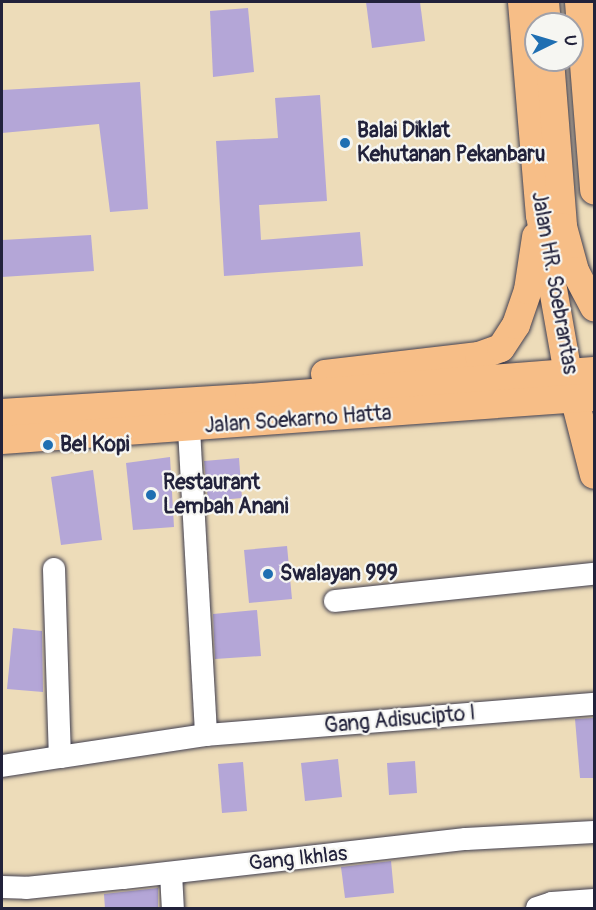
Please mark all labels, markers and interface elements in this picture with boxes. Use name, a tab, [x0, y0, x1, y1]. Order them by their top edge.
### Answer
north arrow	[524, 12, 584, 72]
text: U	[560, 34, 580, 47]
place label: Balai Diklat Kehutanan Pekanbaru	[357, 118, 545, 168]
marker: Balai Diklat Kehutanan Pekanbaru	[338, 136, 352, 150]
street label: Jalan HR. Soebrantas	[526, 190, 582, 376]
street label: Jalan Soekarno Hatta	[204, 401, 392, 439]
place label: Bel Kopi	[60, 432, 130, 458]
marker: Bel Kopi	[41, 438, 55, 452]
place label: Restaurant Lembah Anani	[163, 470, 288, 520]
marker: Restaurant Lembah Anani	[144, 488, 158, 502]
place label: Swalayan 999	[280, 561, 398, 587]
marker: Swalayan 999	[261, 567, 275, 581]
street label: Gang Adisucipto I	[323, 701, 477, 739]
street label: Gang Ikhlas	[248, 841, 348, 877]

